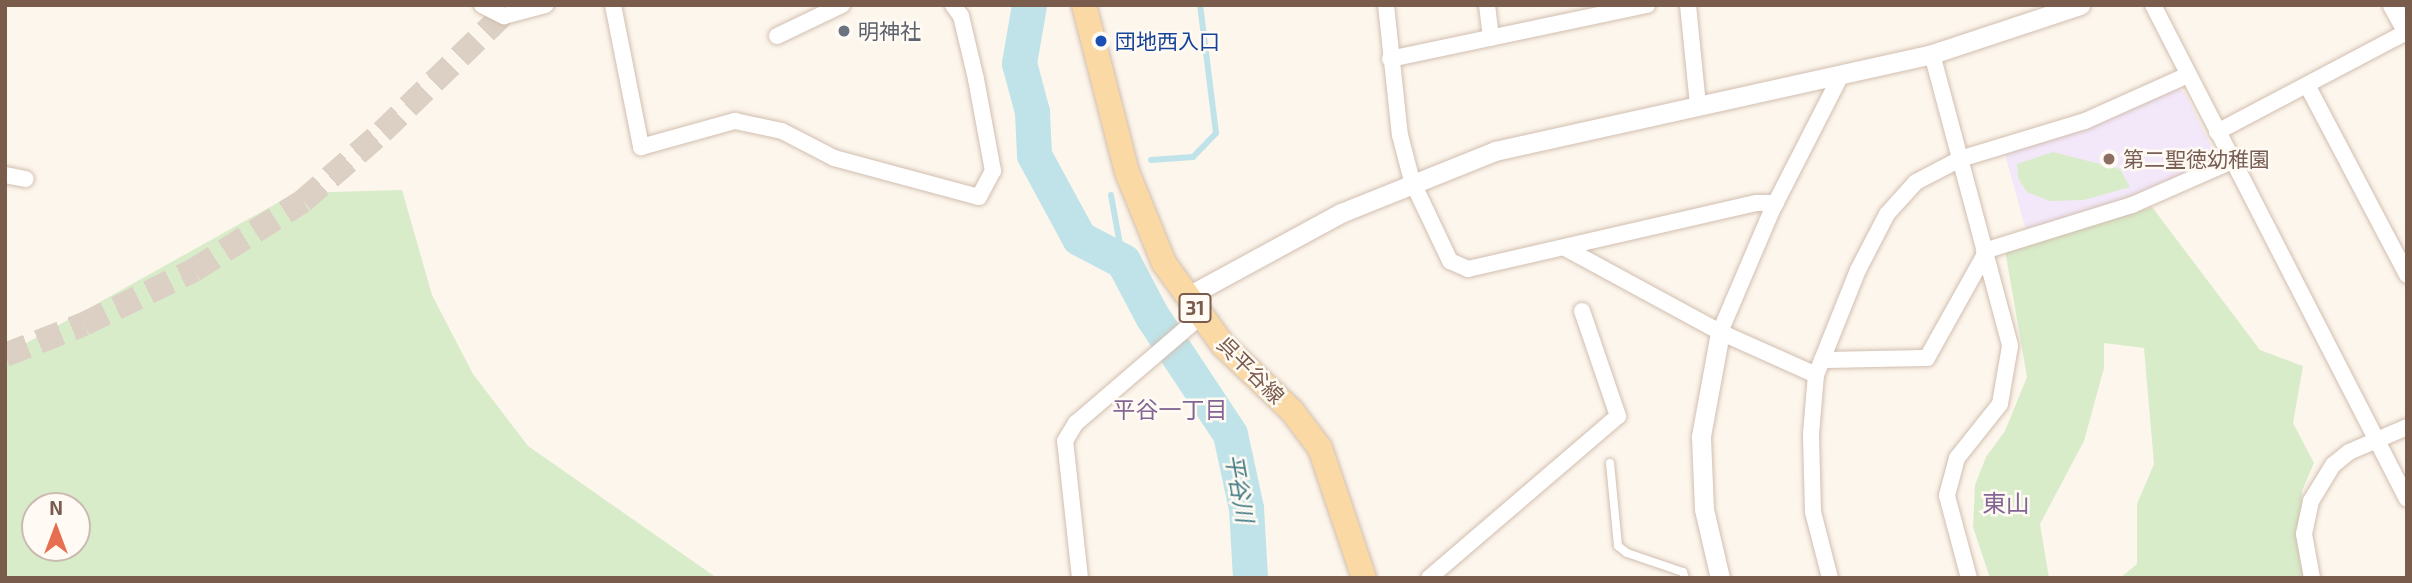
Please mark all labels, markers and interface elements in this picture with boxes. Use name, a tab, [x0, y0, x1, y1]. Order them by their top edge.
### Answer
place label: 明神社	[858, 18, 921, 44]
marker: 明神社	[836, 23, 852, 39]
place label: 団地西入口	[1115, 28, 1220, 54]
marker: 団地西入口	[1093, 33, 1109, 49]
place label: 第二聖徳幼稚園	[2123, 146, 2270, 172]
marker: 第二聖徳幼稚園	[2101, 151, 2117, 167]
road number: 31	[1178, 292, 1212, 324]
street label: 呉平谷線	[1212, 331, 1290, 409]
district label: 平谷一丁目	[1113, 395, 1227, 423]
water label: 平谷川	[1220, 452, 1260, 524]
district label: 東山	[1982, 489, 2030, 517]
north arrow	[21, 492, 91, 562]
text: N	[49, 496, 63, 519]

